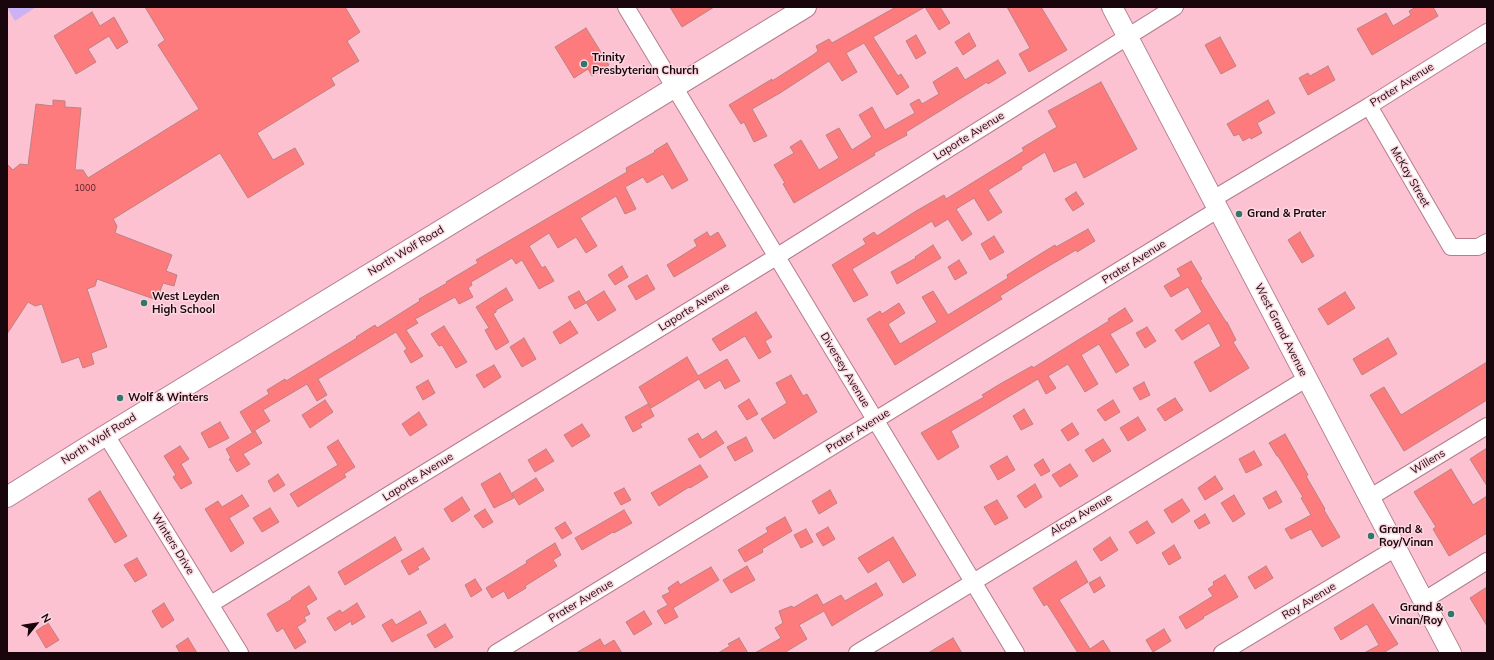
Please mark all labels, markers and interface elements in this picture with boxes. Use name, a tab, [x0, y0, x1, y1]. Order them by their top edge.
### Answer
place label: Trinity Presbyterian Church	[592, 51, 699, 77]
marker: Trinity Presbyterian Church	[579, 59, 589, 69]
street label: Prater Avenue	[1368, 60, 1436, 110]
street label: Laporte Avenue	[931, 109, 1007, 163]
street label: McKay Street	[1387, 144, 1433, 210]
house number: 1000	[74, 183, 96, 193]
place label: Grand & Prater	[1247, 207, 1326, 221]
marker: Grand & Prater	[1234, 209, 1244, 219]
street label: North Wolf Road	[366, 223, 446, 279]
street label: Prater Avenue	[1100, 237, 1168, 287]
street label: Laporte Avenue	[656, 280, 732, 334]
street label: West Grand Avenue	[1252, 281, 1310, 379]
place label: West Leyden High School	[152, 290, 220, 316]
marker: West Leyden High School	[139, 298, 149, 308]
street label: Diversey Avenue	[817, 330, 873, 410]
place label: Wolf & Winters	[128, 391, 208, 405]
marker: Wolf & Winters	[115, 393, 125, 403]
street label: Prater Avenue	[824, 406, 892, 456]
street label: North Wolf Road	[59, 411, 139, 467]
street label: Willens	[1408, 447, 1448, 477]
street label: Laporte Avenue	[380, 450, 456, 504]
street label: Alcoa Avenue	[1048, 491, 1114, 539]
street label: Winters Drive	[149, 511, 197, 577]
place label: Grand & Roy/Vinan	[1379, 523, 1433, 549]
marker: Grand & Roy/Vinan	[1366, 531, 1376, 541]
street label: Prater Avenue	[547, 577, 615, 625]
street label: Roy Avenue	[1280, 580, 1338, 622]
place label: Grand & Vinan/Roy	[1389, 601, 1443, 627]
north arrow	[16, 604, 56, 644]
marker: Grand & Vinan/Roy	[1446, 609, 1456, 619]
text: N	[38, 611, 55, 625]

